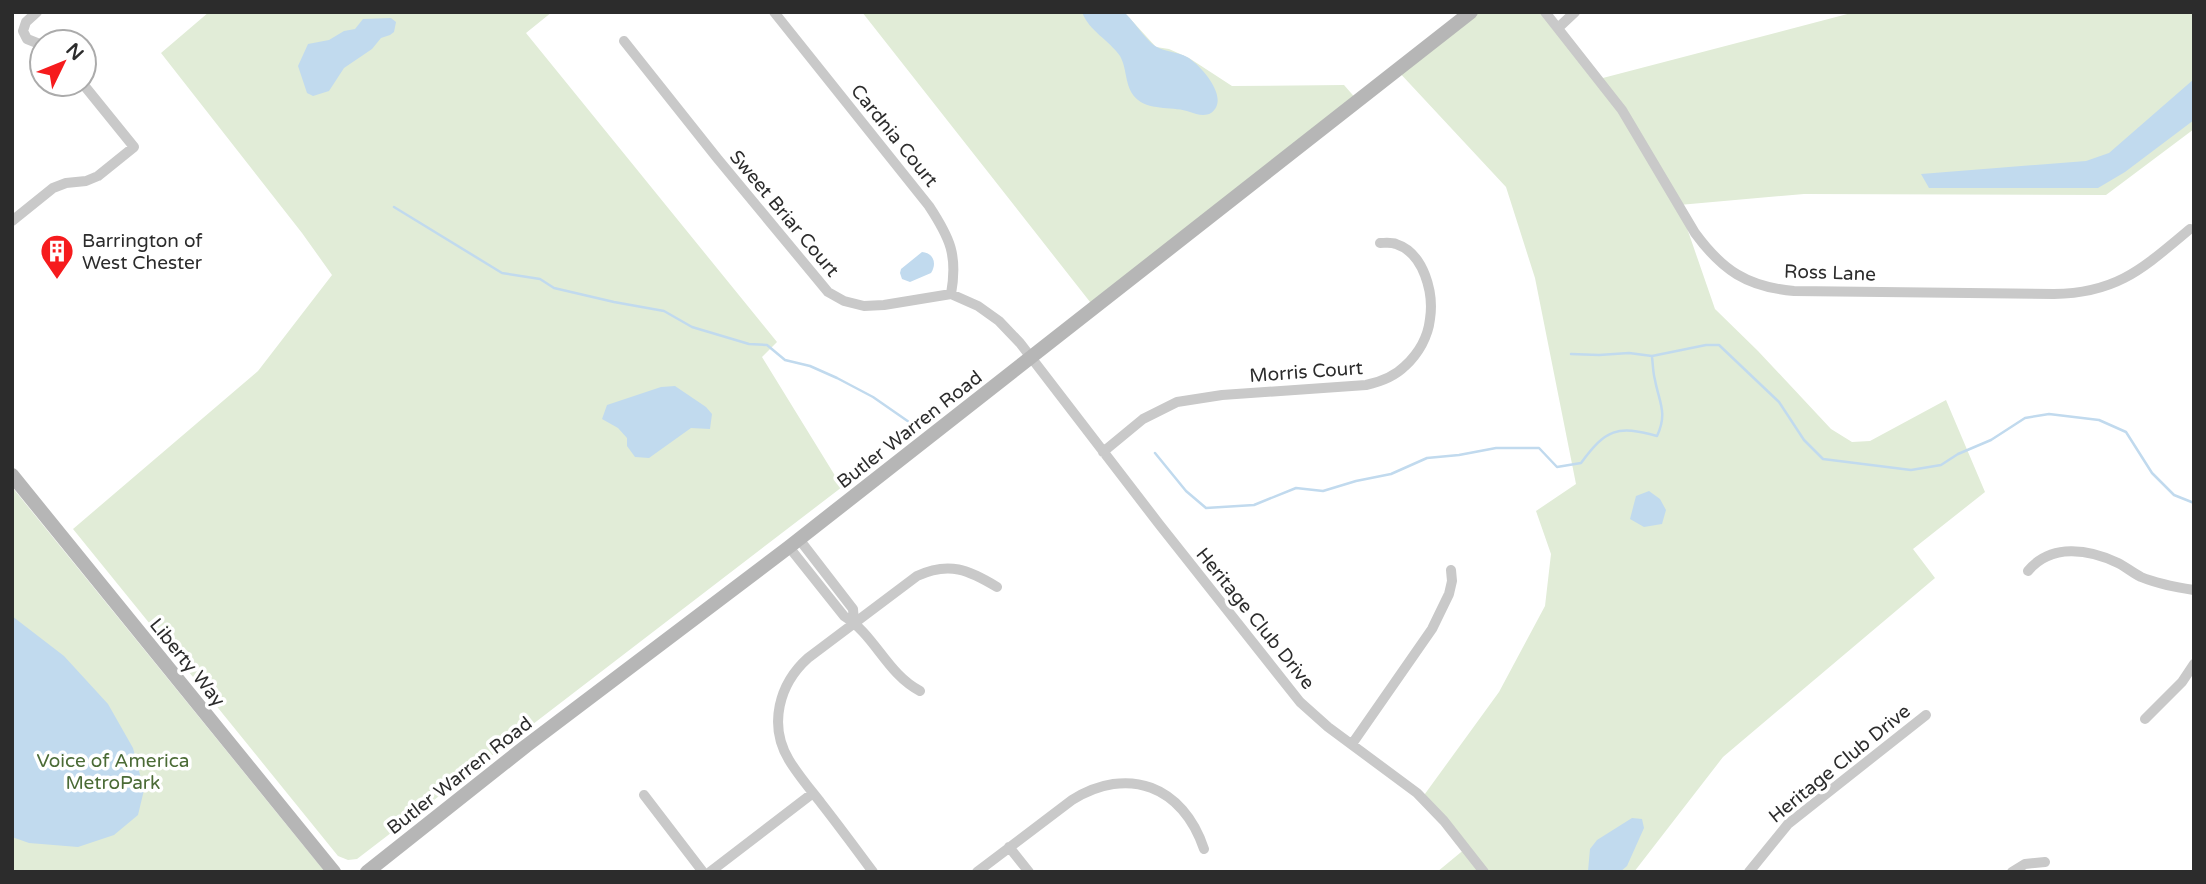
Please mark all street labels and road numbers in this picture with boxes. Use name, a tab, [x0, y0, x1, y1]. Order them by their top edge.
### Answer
street label: Cardnia Court	[846, 80, 942, 191]
street label: Sweet Briar Court	[725, 146, 844, 281]
street label: Ross Lane	[1783, 260, 1876, 286]
street label: Morris Court	[1249, 357, 1363, 387]
street label: Butler Warren Road	[833, 366, 987, 493]
street label: Heritage Club Drive	[1191, 543, 1319, 694]
street label: Liberty Way	[145, 614, 229, 711]
street label: Heritage Club Drive	[1764, 700, 1915, 828]
street label: Butler Warren Road	[383, 712, 537, 839]

